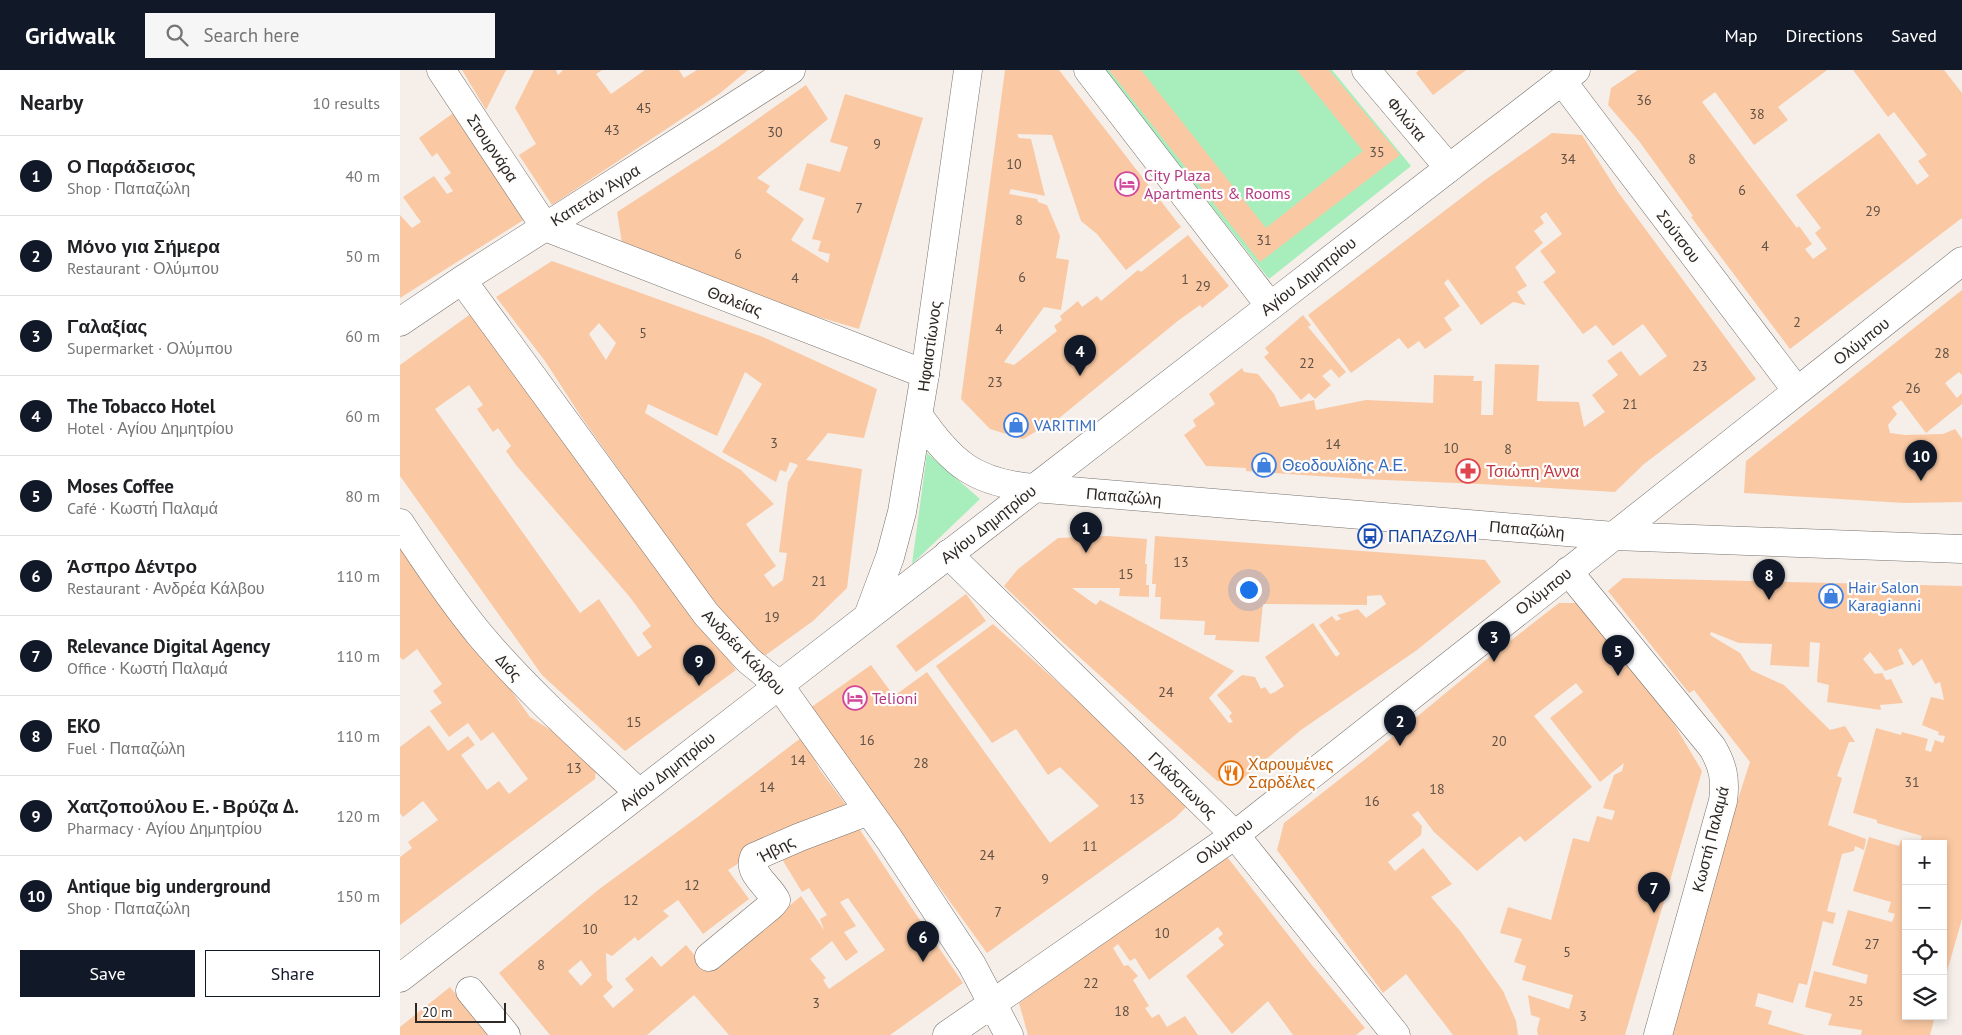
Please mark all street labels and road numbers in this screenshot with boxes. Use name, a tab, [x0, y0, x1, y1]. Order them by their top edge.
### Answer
street label: Φιλώτα	[1383, 93, 1431, 145]
street label: Στουρνάρα	[463, 110, 523, 186]
street label: Καπετάν Άγρα	[547, 160, 643, 230]
street label: Σούτσου	[1653, 206, 1705, 266]
street label: Αγίου Δημητρίου	[1256, 232, 1360, 320]
street label: Θαλείας	[705, 281, 766, 321]
street label: Ηφαιστίωνος	[913, 299, 945, 393]
street label: Ολύμπου	[1829, 313, 1893, 369]
street label: Αγίου Δημητρίου	[936, 480, 1040, 568]
street label: Παπαζώλη	[1085, 483, 1163, 509]
street label: Παπαζώλη	[1488, 516, 1566, 542]
street label: Ολύμπου	[1511, 563, 1575, 619]
street label: Ανδρέα Κάλβου	[698, 605, 790, 699]
street label: Διός	[492, 649, 526, 685]
street label: Αγίου Δημητρίου	[615, 727, 719, 815]
street label: Γλάδστωνος	[1144, 747, 1222, 823]
street label: Κωστή Παλαμά	[1687, 784, 1733, 894]
street label: Ολύμπου	[1191, 814, 1257, 868]
street label: Ήβης	[753, 831, 798, 868]

